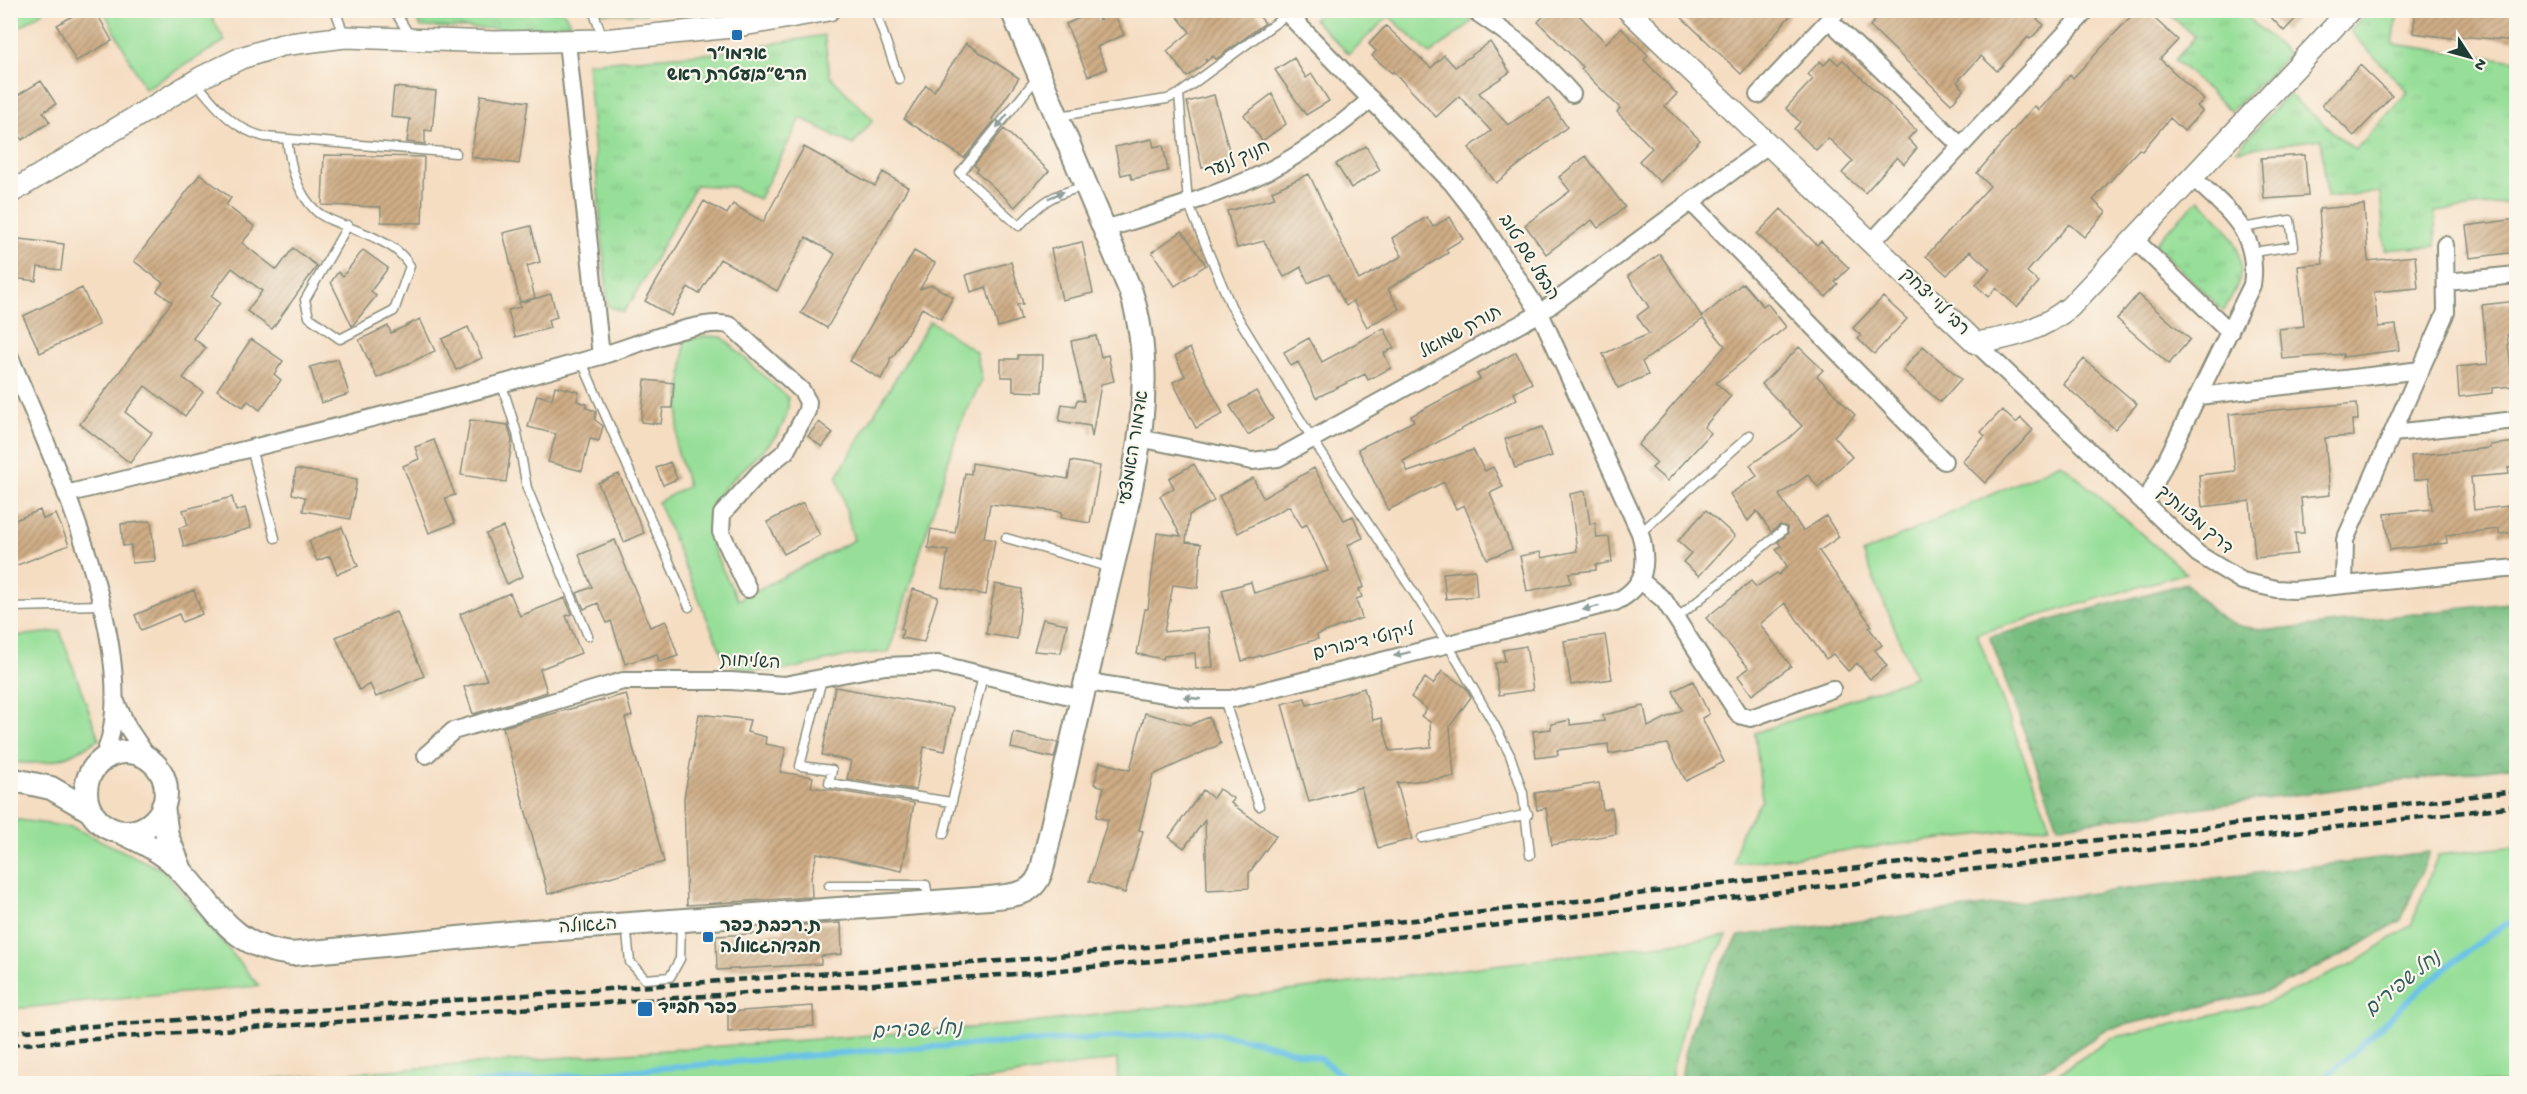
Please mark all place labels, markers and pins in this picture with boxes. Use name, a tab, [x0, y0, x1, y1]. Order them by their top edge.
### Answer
marker: אדמו״ר הרש״ב/עטרת ראש	[730, 28, 744, 42]
place label: אדמו״ר הרש״ב/עטרת ראש	[667, 45, 807, 87]
place label: ת.רכבת כפר חבד/הגאולה	[720, 917, 821, 959]
marker: ת.רכבת כפר חבד/הגאולה	[701, 930, 715, 944]
place label: כפר חב"ד	[658, 999, 737, 1020]
marker: כפר חב"ד	[636, 1000, 654, 1018]

